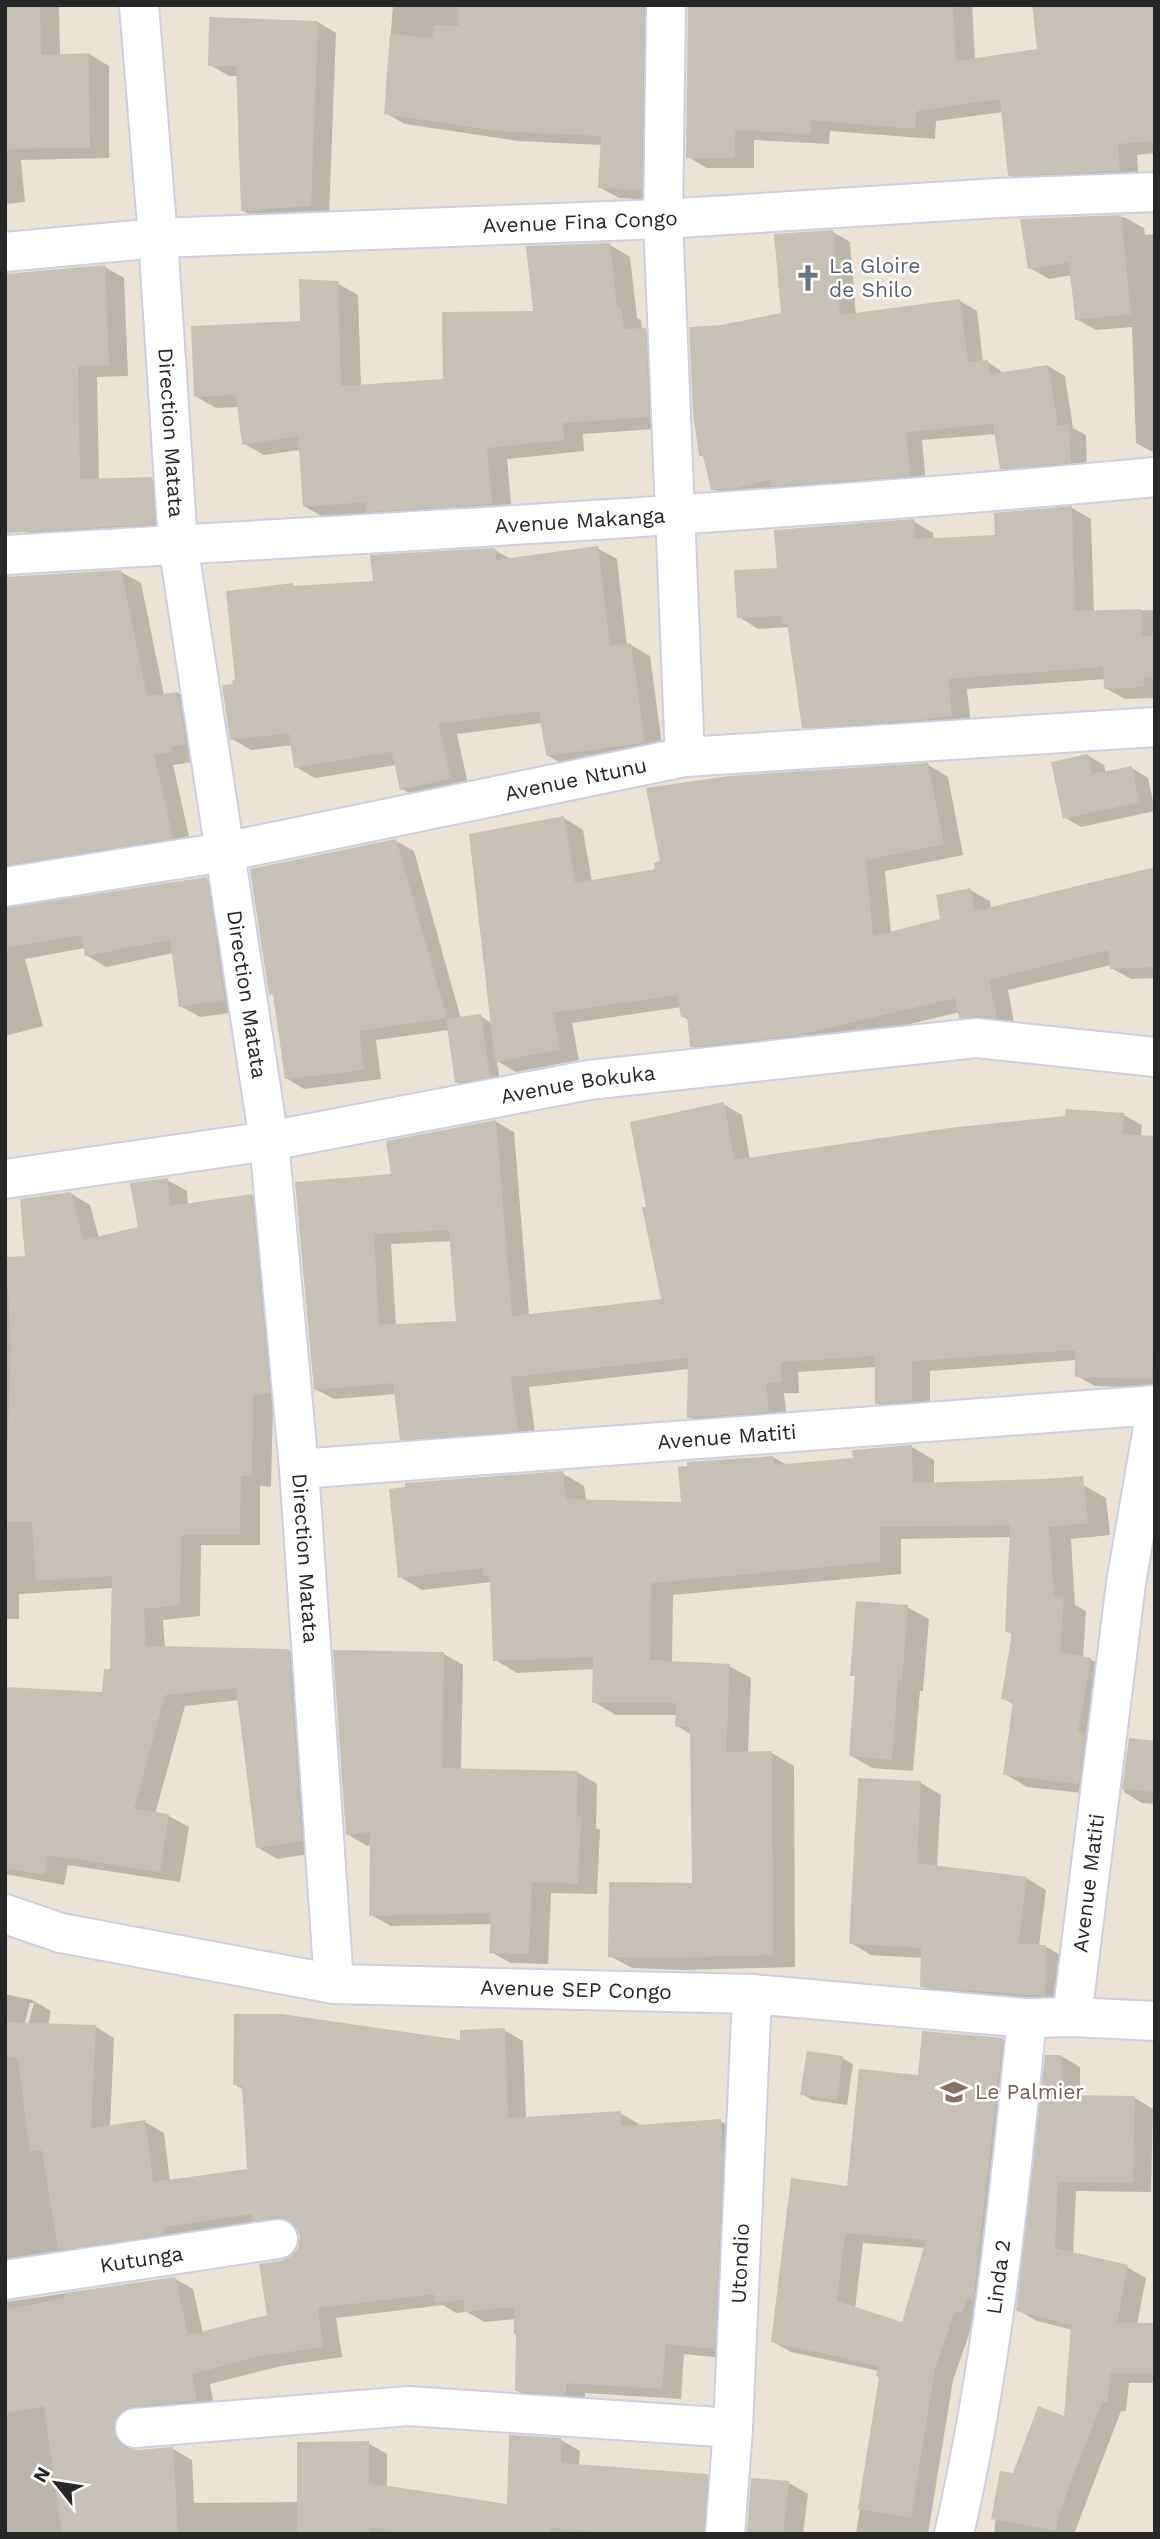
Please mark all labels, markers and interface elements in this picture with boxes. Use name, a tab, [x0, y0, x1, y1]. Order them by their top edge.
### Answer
street label: Avenue Fina Congo	[482, 205, 678, 238]
place label: La Gloire de Shilo	[829, 253, 920, 302]
church icon: La Gloire de Shilo	[793, 263, 823, 293]
street label: Direction Matata	[153, 347, 189, 519]
street label: Avenue Makanga	[494, 502, 666, 538]
street label: Avenue Ntunu	[502, 752, 649, 806]
street label: Direction Matata	[222, 908, 272, 1080]
street label: Avenue Bokuka	[499, 1060, 657, 1109]
street label: Avenue Matiti	[656, 1419, 797, 1454]
street label: Direction Matata	[287, 1472, 324, 1644]
street label: Avenue Matiti	[1067, 1812, 1109, 1954]
street label: Avenue SEP Congo	[480, 1975, 672, 2004]
school or university icon: Le Palmier	[939, 2077, 969, 2107]
place label: Le Palmier	[975, 2079, 1084, 2104]
street label: Utondio	[725, 2223, 754, 2304]
street label: Linda 2	[981, 2238, 1015, 2316]
street label: Kutunga	[98, 2240, 185, 2278]
north arrow	[21, 2448, 91, 2518]
text: N	[28, 2463, 55, 2487]

